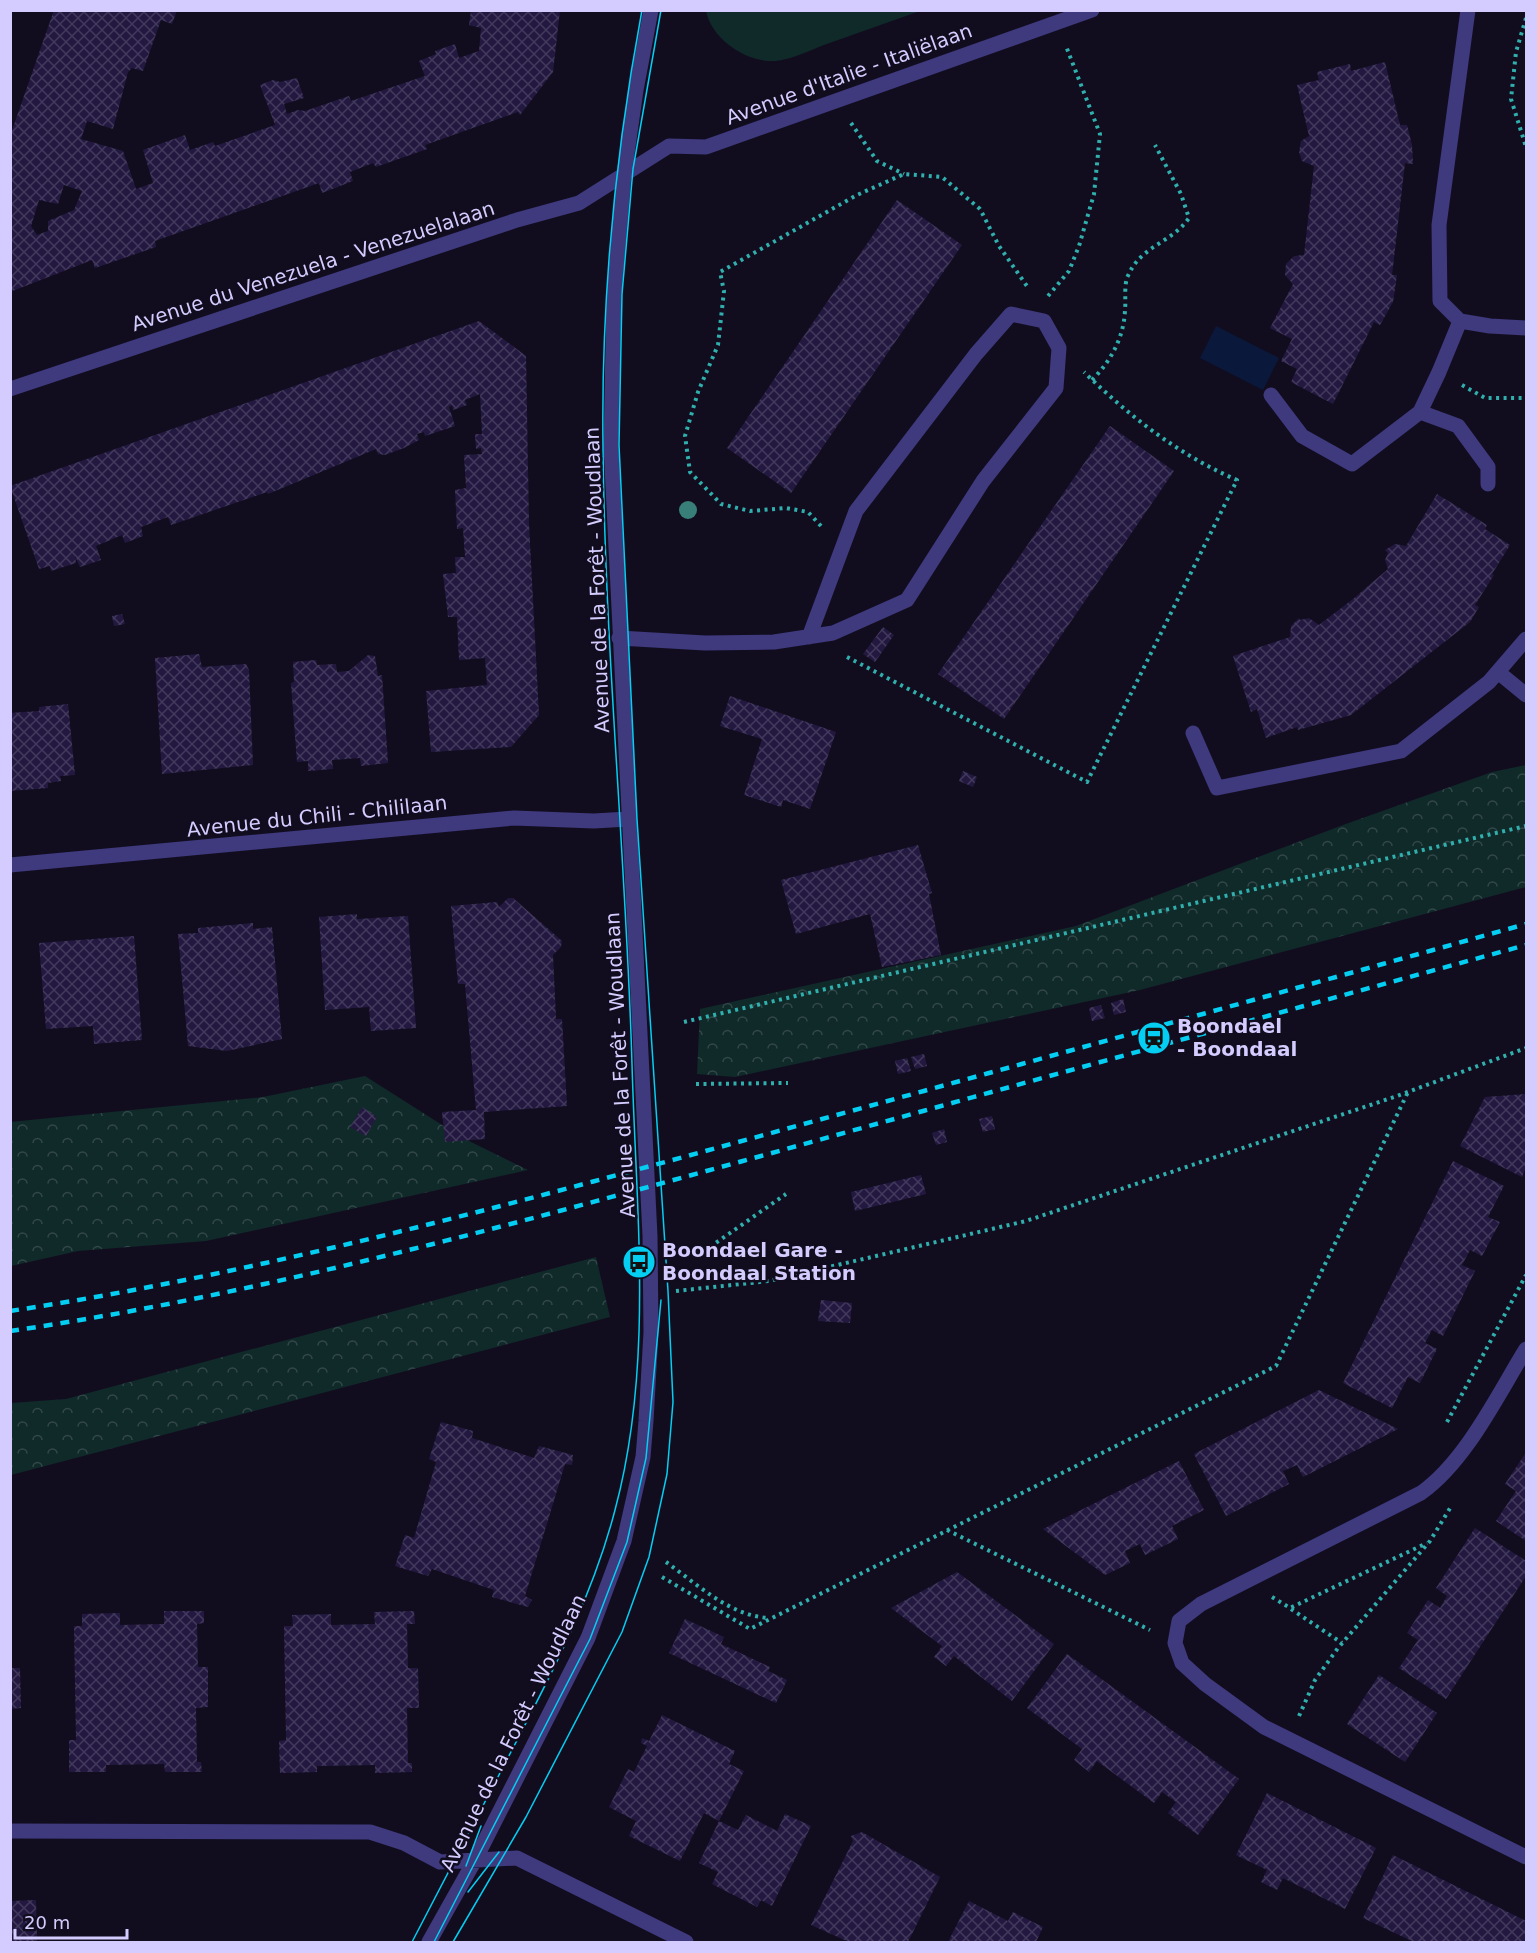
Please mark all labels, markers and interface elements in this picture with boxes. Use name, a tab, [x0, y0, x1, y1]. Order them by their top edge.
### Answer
street label: Avenue d'Italie - Italiëlaan	[723, 18, 975, 130]
street label: Avenue du Venezuela - Venezuelalaan	[128, 196, 498, 336]
street label: Avenue de la Forêt - Woudlaan	[580, 427, 614, 733]
street label: Avenue du Chili - Chililaan	[186, 790, 448, 842]
street label: Avenue de la Forêt - Woudlaan	[600, 912, 640, 1218]
place label: Boondael - Boondaal	[1177, 1014, 1297, 1061]
station icon: Boondael - Boondaal	[1136, 1020, 1172, 1056]
place label: Boondael Gare - Boondaal Station	[662, 1238, 856, 1285]
bus stop icon: Boondael Gare - Boondaal Station	[621, 1244, 657, 1280]
street label: Avenue de la Forêt - Woudlaan	[435, 1590, 591, 1876]
scale bar	[15, 1902, 128, 1940]
text: 20 m	[24, 1912, 70, 1933]

